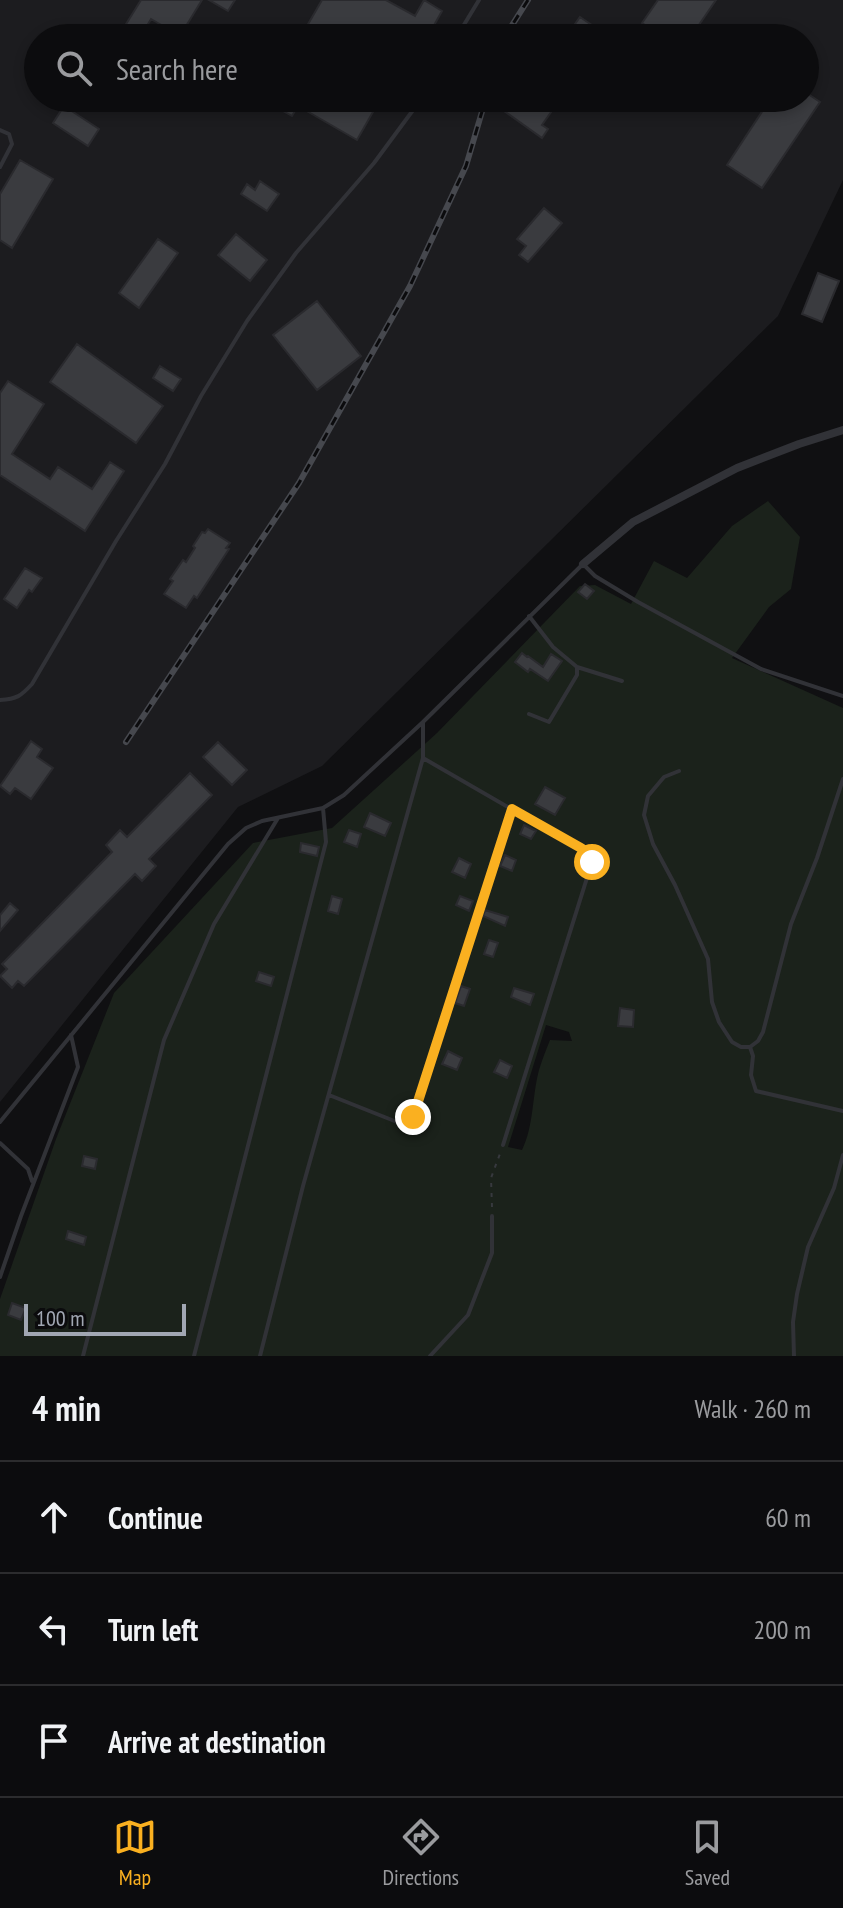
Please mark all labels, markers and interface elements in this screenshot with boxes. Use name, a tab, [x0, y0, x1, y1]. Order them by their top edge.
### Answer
search box	[24, 24, 819, 112]
icon: search	[52, 46, 96, 90]
text: Search here	[116, 49, 238, 88]
route start	[574, 844, 610, 880]
route end	[395, 1099, 431, 1135]
scale bar	[24, 1300, 186, 1336]
text: 100 m	[36, 1304, 85, 1332]
text: 4 min	[32, 1386, 101, 1430]
text: Walk · 260 m	[694, 1392, 811, 1425]
icon: ahead	[32, 1495, 76, 1539]
text: Continue	[108, 1498, 203, 1537]
text: 60 m	[765, 1501, 811, 1534]
icon: left	[32, 1607, 76, 1651]
text: Turn left	[108, 1610, 198, 1649]
text: 200 m	[753, 1613, 811, 1646]
icon: arrive	[32, 1719, 76, 1763]
text: Arrive at destination	[108, 1722, 326, 1761]
tab: Map	[113, 1815, 157, 1891]
tab: Directions	[383, 1815, 459, 1891]
tab: Saved	[685, 1815, 730, 1891]

